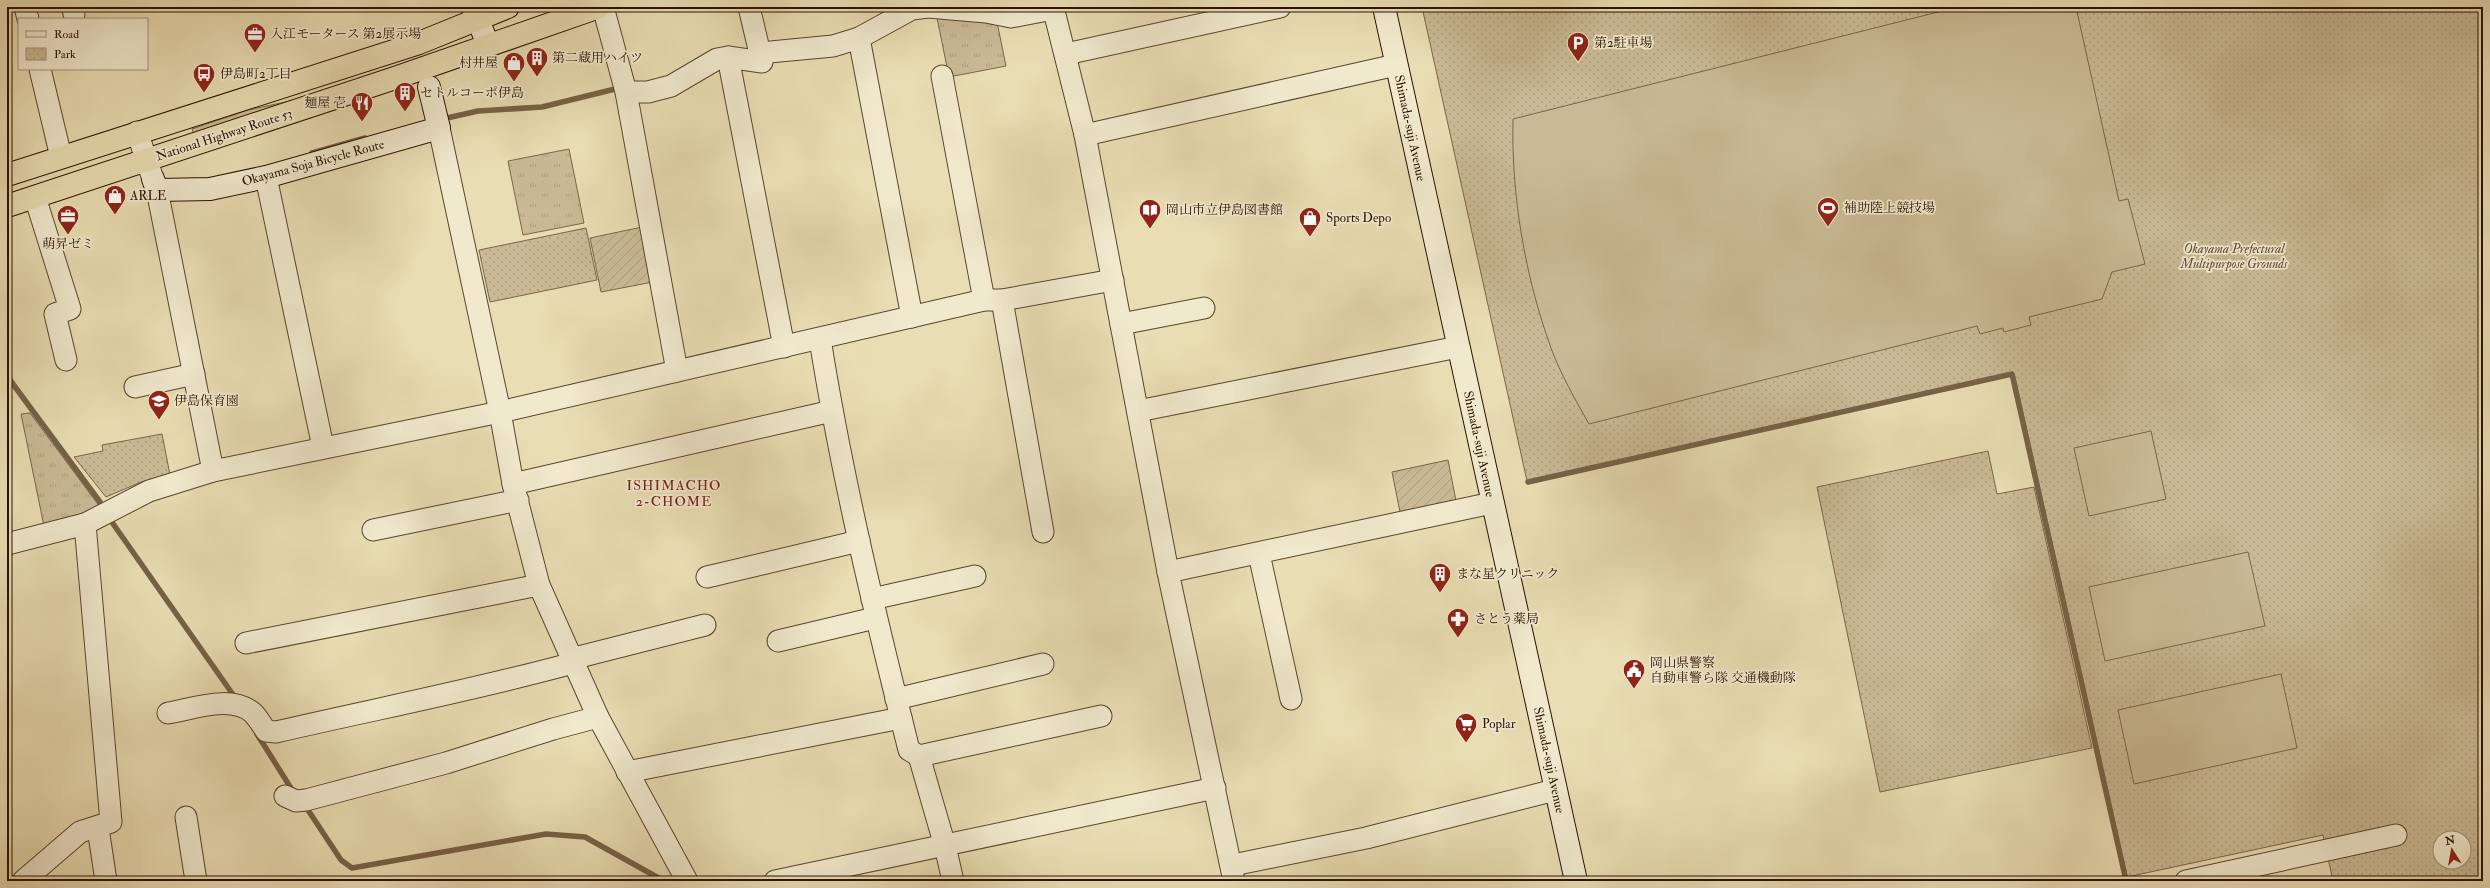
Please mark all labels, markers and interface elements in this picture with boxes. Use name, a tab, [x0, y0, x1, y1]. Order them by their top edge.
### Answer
legend	[18, 18, 148, 70]
office icon: 入江モータース 第2展示場	[242, 21, 268, 54]
place label: 入江モータース 第2展示場	[270, 26, 421, 42]
text: Road	[54, 27, 79, 42]
parking icon: 第2駐車場	[1565, 30, 1591, 63]
place label: 第2駐車場	[1594, 35, 1653, 51]
building icon: 第二蔵用ハイツ	[524, 45, 550, 78]
text: Park	[54, 47, 76, 62]
shop icon: 村井屋	[501, 50, 527, 83]
place label: 第二蔵用ハイツ	[552, 50, 643, 66]
place label: 村井屋	[459, 55, 498, 71]
bus stop icon: 伊島町2丁目	[191, 61, 217, 94]
place label: 伊島町2丁目	[220, 66, 292, 82]
street label: Shimada-suji Avenue	[1391, 73, 1429, 183]
building icon: セトルコーポ伊島	[392, 80, 418, 113]
place label: セトルコーポ伊島	[420, 85, 524, 101]
restaurant icon: 麺屋 壱	[349, 90, 375, 123]
place label: 麺屋 壱	[304, 95, 346, 111]
street label: National Highway Route 53	[154, 105, 295, 166]
street label: Okayama Soja Bicycle Route	[240, 136, 387, 191]
shop icon: ARLE	[102, 183, 128, 216]
place label: ARLE	[129, 188, 166, 204]
sports icon: 補助陸上競技場	[1815, 195, 1841, 228]
library icon: 岡山市立伊島図書館	[1137, 197, 1163, 230]
place label: 補助陸上競技場	[1844, 200, 1935, 216]
place label: 岡山市立伊島図書館	[1166, 202, 1283, 218]
office icon: 萌昇ゼミ	[55, 203, 81, 236]
shop icon: Sports Depo	[1297, 205, 1323, 238]
place label: Sports Depo	[1326, 210, 1391, 227]
place label: 萌昇ゼミ	[42, 236, 94, 252]
park label: Okayama Prefectural Multipurpose Grounds	[2180, 241, 2288, 272]
school or university icon: 伊島保育園	[146, 388, 172, 421]
street label: Shimada-suji Avenue	[1460, 389, 1498, 499]
place label: 伊島保育園	[174, 393, 239, 409]
district label: ISHIMACHO 2-CHOME	[627, 477, 721, 510]
building icon: まな星クリニック	[1427, 561, 1453, 594]
place label: まな星クリニック	[1456, 566, 1559, 582]
pharmacy icon: さとう薬局	[1445, 606, 1471, 639]
place label: さとう薬局	[1474, 611, 1539, 627]
place label: 岡山県警察 自動車警ら隊 交通機動隊	[1650, 655, 1796, 686]
public building icon: 岡山県警察 自動車警ら隊 交通機動隊	[1621, 657, 1647, 690]
street label: Shimada-suji Avenue	[1530, 705, 1568, 815]
supermarket icon: Poplar	[1453, 711, 1479, 744]
place label: Poplar	[1482, 716, 1516, 733]
north arrow	[2432, 830, 2472, 870]
text: N	[2443, 833, 2457, 848]

